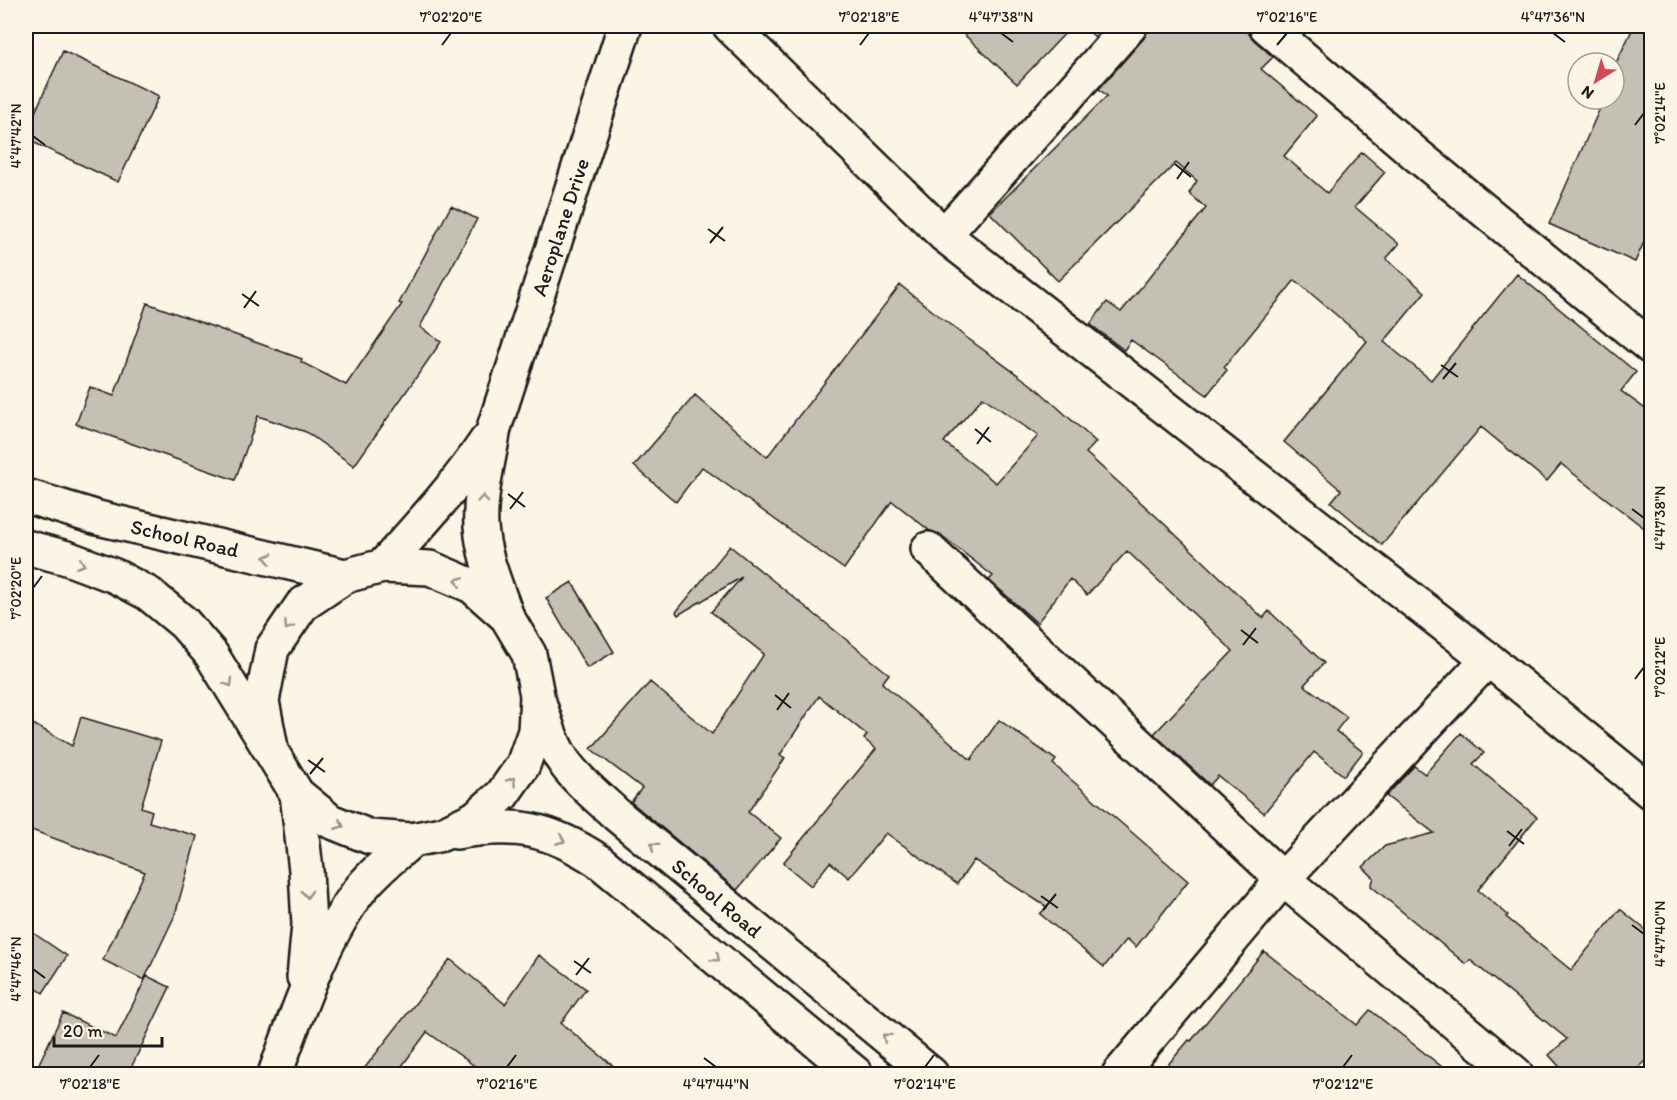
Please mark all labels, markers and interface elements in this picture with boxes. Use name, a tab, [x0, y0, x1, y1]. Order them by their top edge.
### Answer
text: 7°02'20"E	[420, 8, 482, 26]
text: 7°02'18"E	[839, 8, 899, 26]
text: 4°47'38"N	[969, 8, 1033, 26]
text: 7°02'16"E	[1257, 8, 1317, 26]
text: 4°47'36"N	[1521, 8, 1585, 26]
north arrow	[1566, 51, 1626, 111]
text: N	[1577, 82, 1597, 103]
text: 7°02'14"E	[1651, 82, 1669, 144]
text: 4°47'42"N	[7, 103, 25, 169]
street label: Aeroplane Drive	[526, 155, 594, 299]
text: 4°47'38"N	[1651, 486, 1669, 550]
one-way arrow	[476, 495, 489, 504]
street label: School Road	[128, 513, 242, 563]
one-way arrow	[263, 552, 273, 565]
one-way arrow	[76, 556, 86, 569]
text: 7°02'20"E	[7, 557, 25, 619]
one-way arrow	[454, 576, 465, 588]
one-way arrow	[284, 620, 295, 631]
text: 7°02'12"E	[1651, 637, 1669, 697]
one-way arrow	[222, 677, 234, 687]
one-way arrow	[505, 776, 516, 787]
one-way arrow	[333, 818, 344, 830]
one-way arrow	[555, 832, 566, 844]
one-way arrow	[650, 843, 661, 854]
street label: School Road	[667, 853, 768, 943]
one-way arrow	[301, 889, 314, 898]
text: 4°47'40"N	[1651, 901, 1669, 967]
text: 4°47'46"N	[7, 936, 25, 1002]
one-way arrow	[709, 950, 720, 961]
scale bar	[54, 1010, 162, 1048]
text: 20 m	[63, 1020, 103, 1042]
one-way arrow	[882, 1034, 893, 1045]
text: 7°02'18"E	[60, 1075, 120, 1093]
text: 7°02'16"E	[477, 1075, 537, 1093]
text: 4°47'44"N	[683, 1075, 749, 1093]
text: 7°02'14"E	[894, 1075, 956, 1093]
text: 7°02'12"E	[1313, 1075, 1373, 1093]

